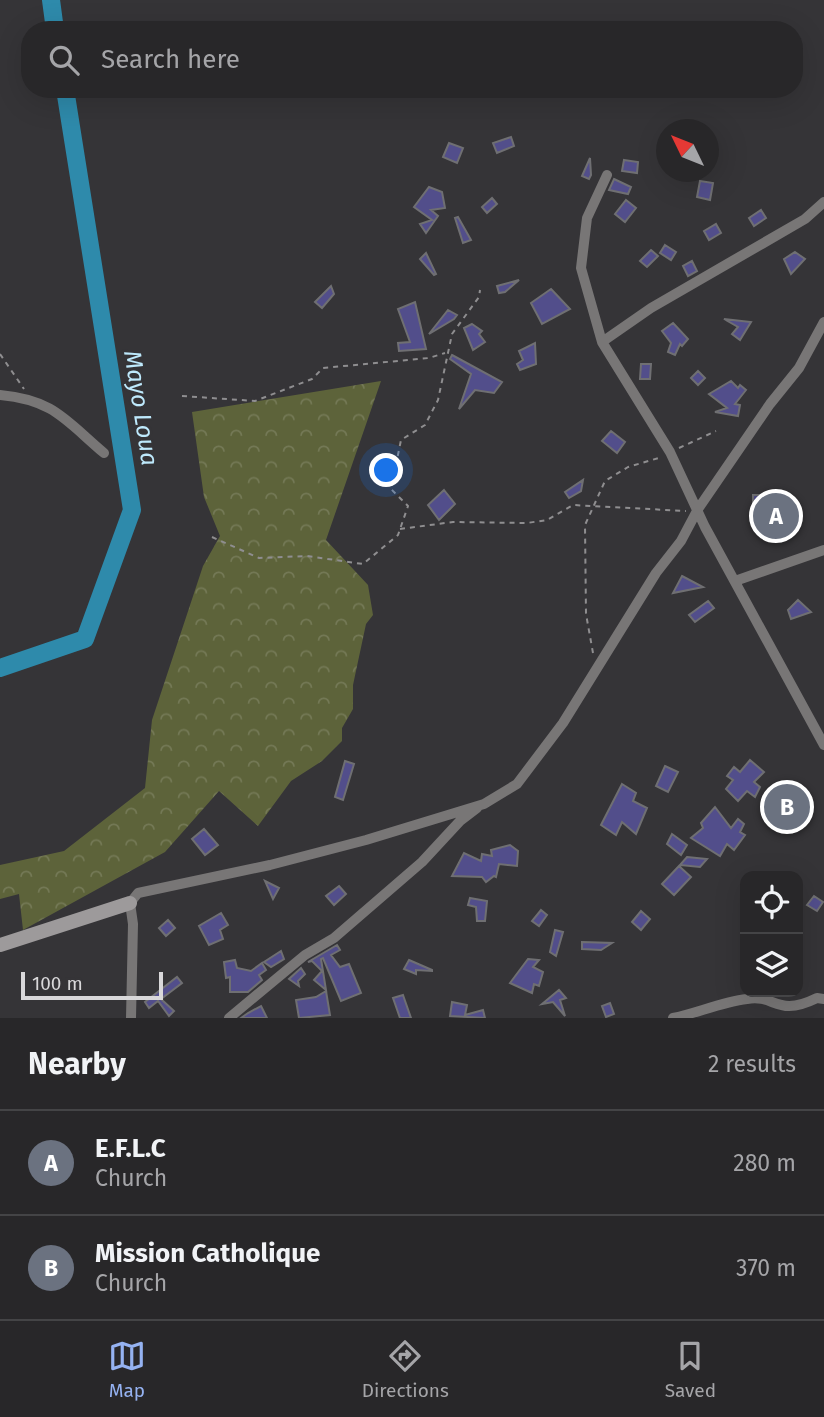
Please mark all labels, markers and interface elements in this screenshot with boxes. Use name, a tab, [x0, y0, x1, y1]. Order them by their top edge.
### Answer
search box	[21, 21, 803, 98]
icon: search	[45, 41, 83, 79]
text: Search here	[101, 44, 240, 75]
north arrow	[656, 119, 719, 182]
water label: Mayo Loua	[118, 348, 164, 468]
your location	[369, 453, 403, 487]
pin: A	[753, 490, 799, 542]
pin: B	[764, 781, 810, 833]
map controls	[740, 871, 803, 997]
button: locate	[740, 871, 803, 934]
button: layers	[740, 934, 803, 997]
scale bar	[21, 969, 163, 1001]
text: 100 m	[32, 972, 83, 995]
text: Nearby	[28, 1046, 126, 1082]
text: 2 results	[708, 1050, 796, 1078]
text: E.F.L.C	[95, 1133, 166, 1164]
text: A	[44, 1149, 58, 1177]
text: 280 m	[733, 1149, 796, 1177]
text: Church	[95, 1164, 167, 1192]
text: Mission Catholique	[95, 1238, 320, 1269]
text: B	[44, 1254, 58, 1282]
text: 370 m	[736, 1254, 796, 1282]
text: Church	[95, 1269, 167, 1297]
tab: Map	[108, 1337, 146, 1402]
tab: Directions	[362, 1337, 449, 1402]
tab: Saved	[665, 1337, 716, 1402]

